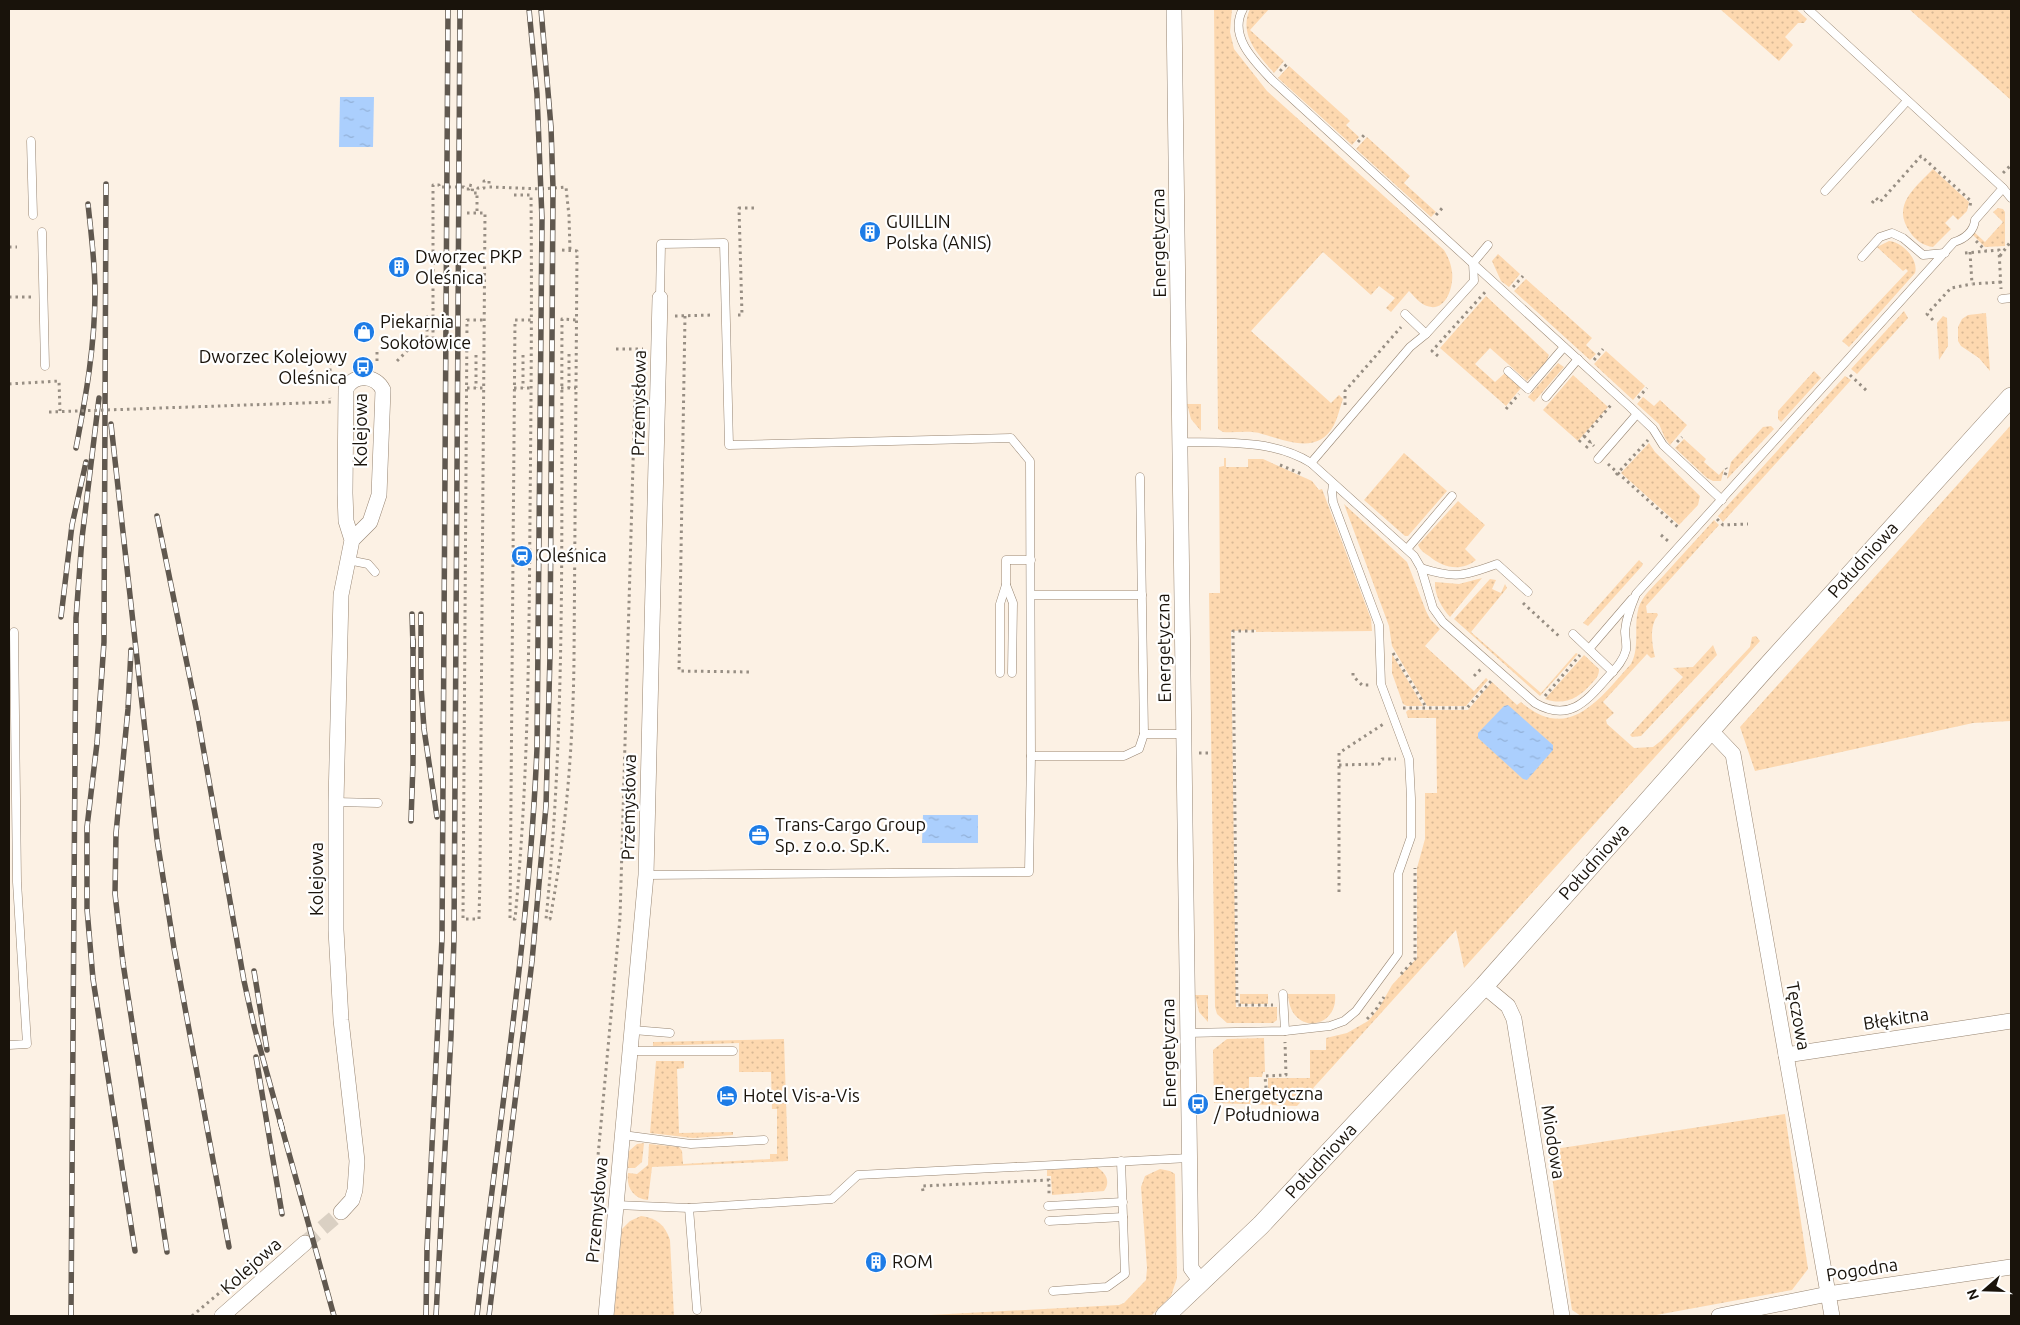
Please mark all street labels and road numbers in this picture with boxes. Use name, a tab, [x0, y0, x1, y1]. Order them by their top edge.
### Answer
street label: Energetyczna	[1147, 188, 1169, 298]
street label: Przemysłowa	[627, 350, 649, 456]
street label: Kolejowa	[350, 393, 370, 467]
street label: Południowa	[1823, 517, 1901, 601]
street label: Energetyczna	[1152, 593, 1174, 703]
street label: Przemysłowa	[617, 754, 639, 860]
street label: Południowa	[1554, 819, 1632, 903]
street label: Kolejowa	[306, 842, 326, 916]
street label: Tęczowa	[1783, 980, 1815, 1052]
street label: Energetyczna	[1157, 998, 1179, 1108]
street label: Błękitna	[1862, 1003, 1930, 1033]
street label: Miodowa	[1538, 1103, 1570, 1180]
street label: Południowa	[1281, 1119, 1360, 1202]
street label: Przemysłowa	[581, 1156, 611, 1264]
street label: Kolejowa	[216, 1233, 285, 1297]
street label: Pogodna	[1825, 1254, 1899, 1285]

